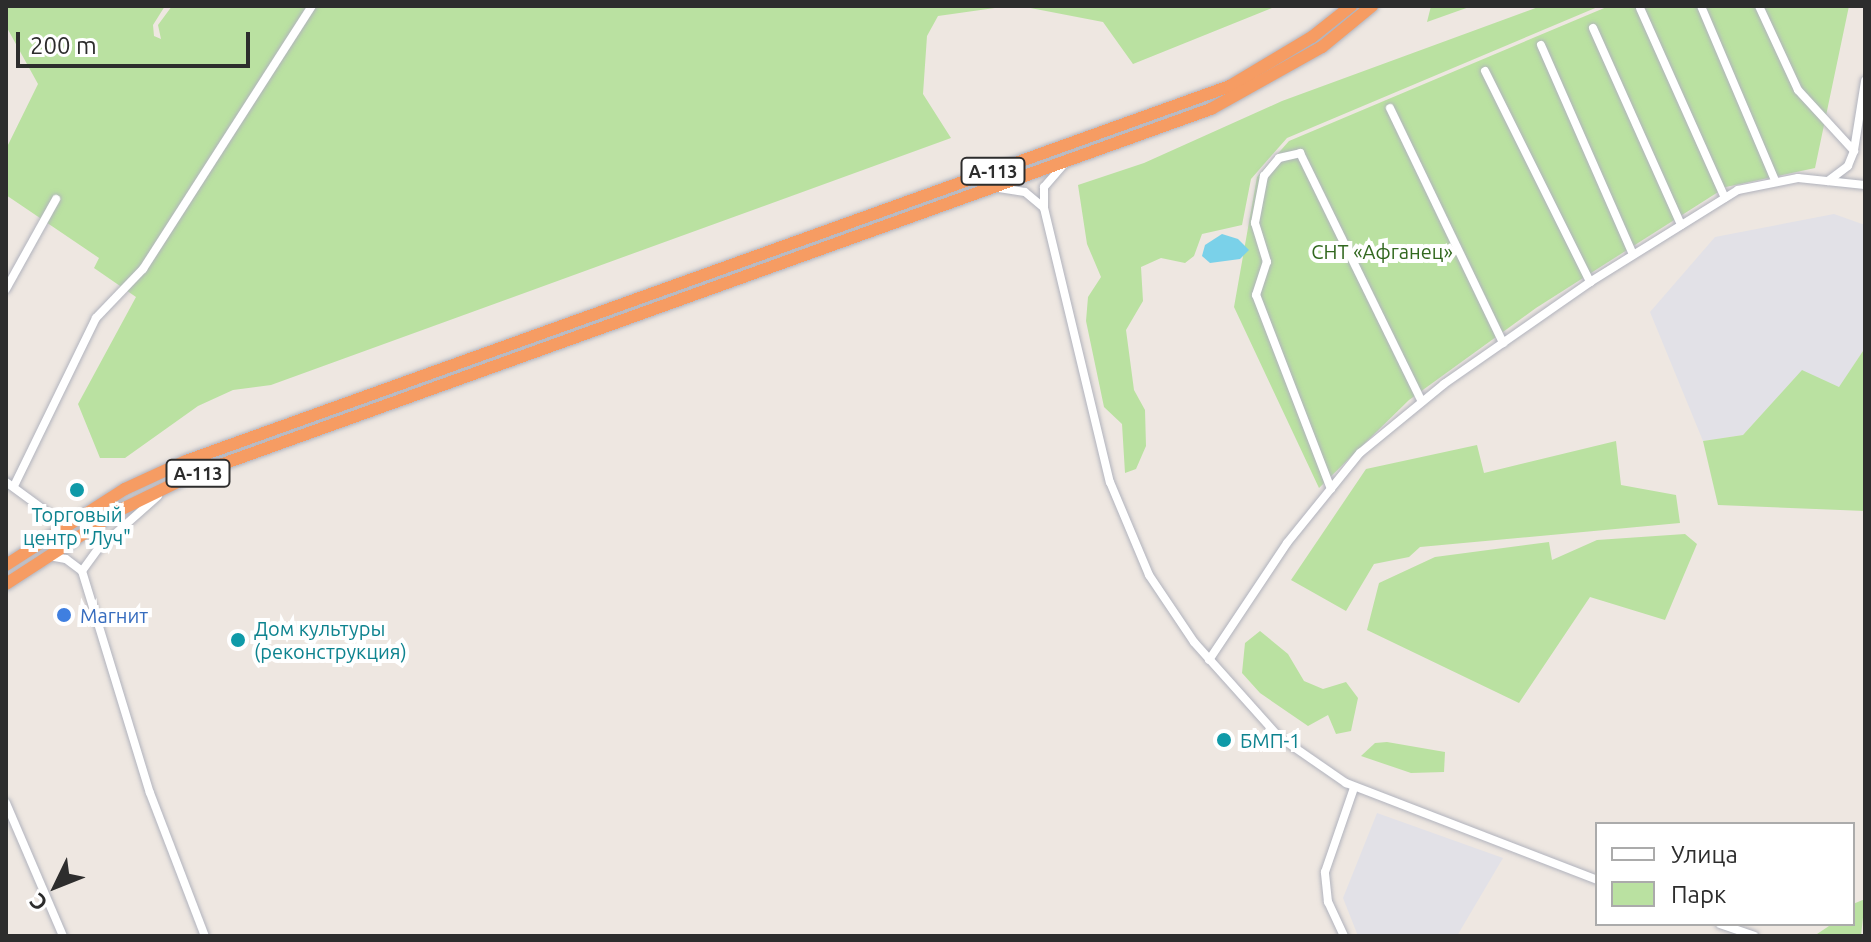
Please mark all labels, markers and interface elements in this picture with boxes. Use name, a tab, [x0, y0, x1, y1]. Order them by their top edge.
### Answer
scale bar	[20, 16, 254, 66]
text: 200 m	[30, 32, 97, 59]
road number: А-113	[959, 157, 1027, 185]
park label: СНТ «Афганец»	[1311, 239, 1453, 263]
road number: А-113	[164, 459, 232, 487]
marker: Торговый центр "Луч"	[68, 481, 86, 499]
place label: Торговый центр "Луч"	[23, 502, 131, 549]
place label: Магнит	[80, 603, 148, 627]
marker: Магнит	[55, 606, 73, 624]
place label: Дом культуры (реконструкция)	[254, 616, 407, 663]
marker: Дом культуры (реконструкция)	[229, 631, 247, 649]
place label: БМП-1	[1240, 728, 1301, 752]
marker: БМП-1	[1215, 731, 1233, 749]
legend	[1595, 822, 1855, 926]
text: Улица	[1671, 841, 1738, 868]
north arrow	[16, 846, 96, 926]
text: Парк	[1671, 881, 1726, 908]
text: С	[24, 889, 52, 916]

